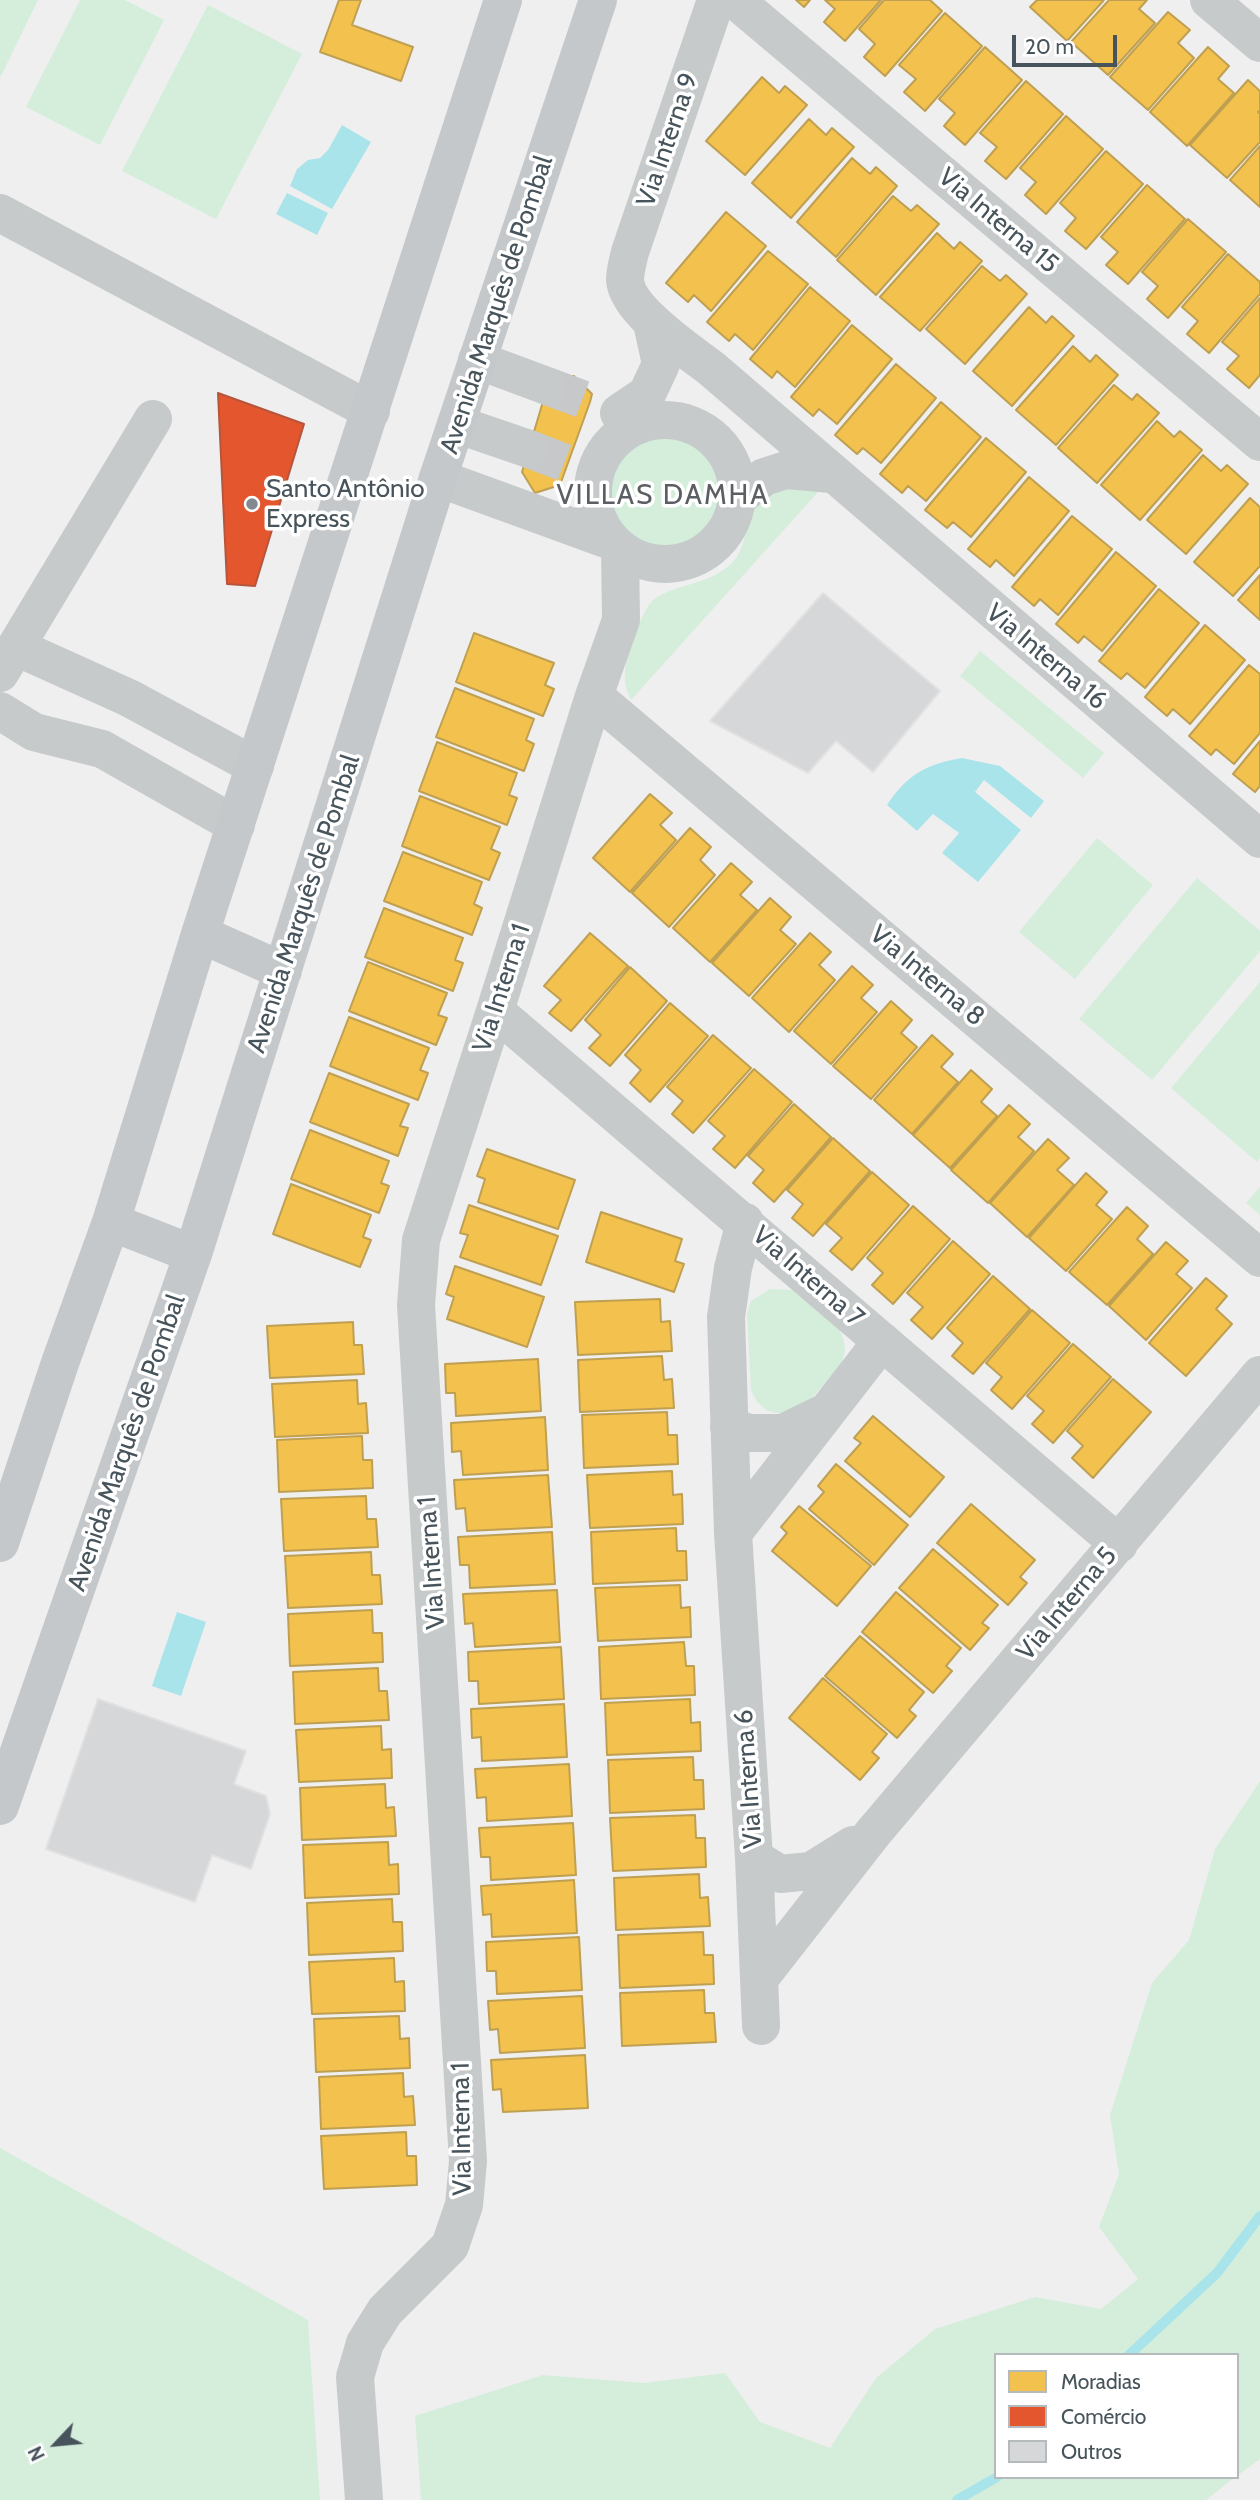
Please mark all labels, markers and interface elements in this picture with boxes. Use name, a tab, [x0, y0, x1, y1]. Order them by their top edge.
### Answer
scale bar	[1015, 21, 1120, 65]
text: 20 m	[1025, 34, 1074, 59]
street label: Via Interna 9	[631, 69, 705, 211]
street label: Avenida Marquês de Pombal	[434, 152, 560, 458]
street label: Via Interna 15	[932, 162, 1064, 280]
place label: Santo Antônio Express	[266, 473, 424, 534]
district label: VILLAS DAMHA	[558, 479, 768, 513]
marker: Santo Antônio Express	[244, 496, 260, 512]
street label: Via Interna 16	[979, 598, 1113, 716]
street label: Avenida Marquês de Pombal	[241, 751, 367, 1057]
street label: Via Interna 8	[863, 919, 991, 1033]
street label: Via Interna 1	[467, 920, 537, 1056]
street label: Via Interna 7	[746, 1220, 870, 1334]
street label: Avenida Marquês de Pombal	[62, 1291, 192, 1595]
street label: Via Interna 1	[412, 1496, 452, 1630]
street label: Via Interna 5	[1010, 1541, 1124, 1667]
street label: Via Interna 6	[729, 1708, 769, 1850]
street label: Via Interna 1	[445, 2062, 479, 2196]
legend	[994, 2353, 1239, 2479]
text: Moradias	[1061, 2369, 1141, 2394]
text: Comércio	[1061, 2404, 1146, 2429]
north arrow	[21, 2409, 91, 2479]
text: Outros	[1061, 2439, 1122, 2464]
text: N	[23, 2442, 50, 2465]

